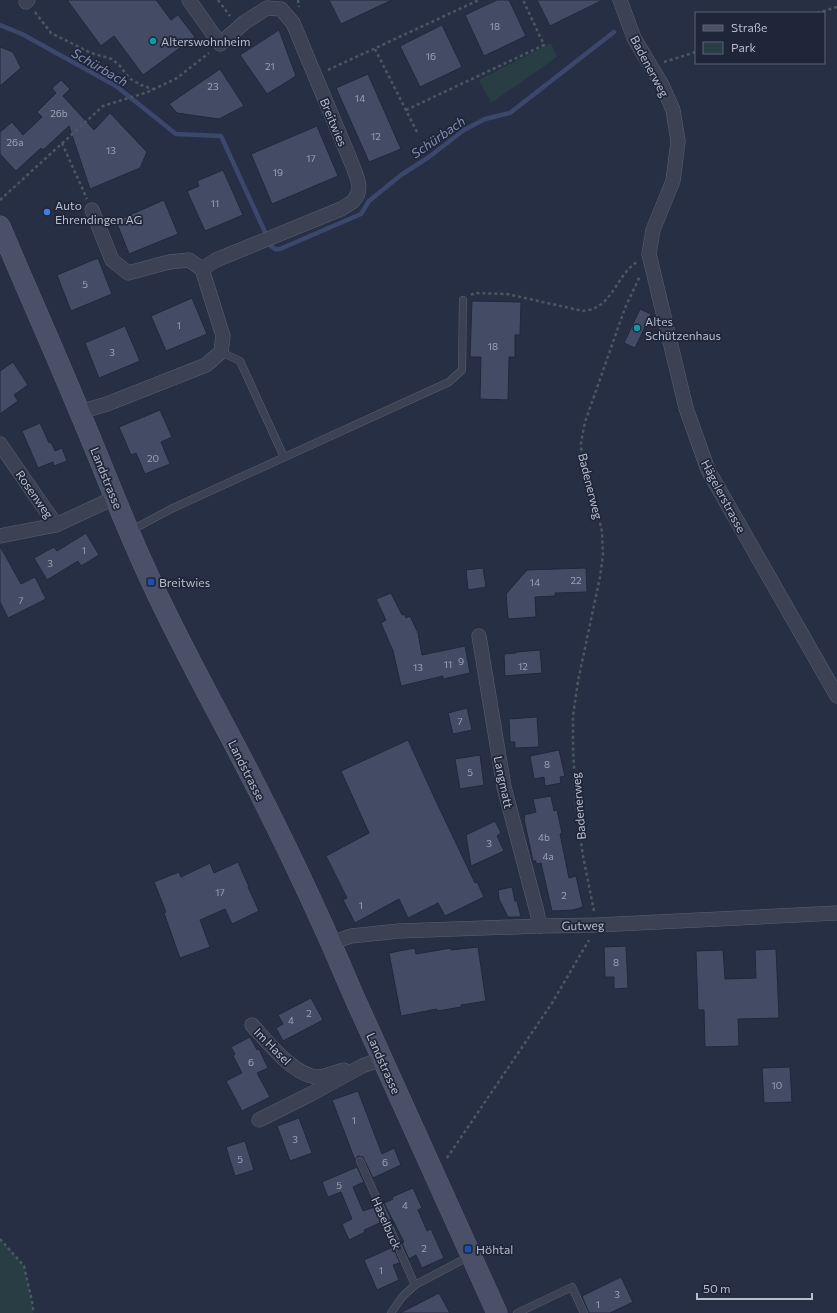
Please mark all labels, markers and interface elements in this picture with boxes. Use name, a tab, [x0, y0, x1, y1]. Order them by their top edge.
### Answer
legend	[695, 12, 825, 64]
house number: 18	[490, 20, 500, 32]
text: Straße	[731, 20, 767, 34]
street label: Badenerweg	[628, 33, 672, 100]
place label: Alterswohnheim	[161, 34, 251, 48]
marker: Alterswohnheim	[148, 36, 158, 46]
text: Park	[731, 40, 757, 54]
water label: Schürbach	[69, 44, 131, 90]
house number: 16	[426, 50, 436, 62]
house number: 21	[265, 60, 275, 72]
house number: 23	[207, 80, 219, 92]
house number: 14	[355, 92, 365, 104]
street label: Breitwies	[318, 96, 350, 148]
house number: 26b	[50, 107, 68, 119]
water label: Schürbach	[408, 113, 468, 161]
house number: 12	[371, 130, 381, 142]
house number: 26a	[7, 136, 23, 148]
house number: 13	[106, 144, 116, 156]
house number: 17	[306, 152, 316, 164]
house number: 19	[273, 166, 283, 178]
house number: 11	[211, 197, 219, 209]
place label: Auto Ehrendingen AG	[55, 198, 142, 226]
marker: Auto Ehrendingen AG	[42, 207, 52, 217]
house number: 5	[82, 278, 88, 290]
place label: Altes Schützenhaus	[645, 314, 721, 342]
house number: 1	[177, 319, 181, 331]
marker: Altes Schützenhaus	[632, 323, 642, 333]
house number: 18	[488, 340, 498, 352]
house number: 3	[109, 346, 115, 358]
street label: Landstrasse	[88, 445, 126, 511]
house number: 20	[147, 452, 159, 464]
street label: Badenerweg	[576, 452, 606, 521]
street label: Hägelerstrasse	[699, 457, 749, 535]
street label: Rosenweg	[13, 467, 57, 521]
house number: 1	[82, 544, 86, 556]
house number: 3	[47, 557, 53, 569]
house number: 22	[570, 574, 582, 586]
place label: Breitwies	[159, 575, 210, 589]
house number: 14	[530, 576, 540, 588]
marker: Breitwies	[146, 577, 156, 587]
house number: 7	[18, 594, 24, 606]
house number: 9	[458, 655, 464, 667]
house number: 11	[444, 658, 452, 670]
house number: 12	[518, 660, 528, 672]
house number: 13	[413, 661, 423, 673]
house number: 7	[457, 715, 463, 727]
street label: Landstrasse	[226, 738, 268, 802]
street label: Langmatt	[492, 755, 516, 810]
house number: 8	[544, 758, 550, 770]
house number: 5	[467, 766, 473, 778]
street label: Badenerweg	[568, 771, 588, 840]
house number: 4b	[538, 831, 550, 843]
house number: 3	[486, 837, 492, 849]
house number: 4a	[542, 850, 554, 862]
house number: 17	[215, 886, 225, 898]
house number: 2	[561, 889, 567, 901]
house number: 1	[359, 899, 363, 911]
street label: Gutweg	[562, 918, 605, 932]
house number: 8	[613, 956, 619, 968]
house number: 2	[306, 1007, 312, 1019]
house number: 4	[288, 1014, 294, 1026]
street label: Im Hasel	[252, 1025, 294, 1067]
street label: Landstrasse	[364, 1030, 404, 1096]
house number: 6	[248, 1056, 254, 1068]
house number: 10	[772, 1079, 782, 1091]
house number: 1	[352, 1114, 356, 1126]
house number: 3	[292, 1133, 298, 1145]
house number: 5	[237, 1153, 243, 1165]
house number: 6	[382, 1156, 388, 1168]
house number: 5	[336, 1179, 342, 1191]
street label: Haselbuck	[369, 1194, 405, 1252]
house number: 4	[402, 1199, 408, 1211]
house number: 2	[421, 1242, 427, 1254]
place label: Höhtal	[476, 1242, 513, 1256]
marker: Höhtal	[463, 1244, 473, 1254]
house number: 1	[379, 1264, 383, 1276]
scale bar	[697, 1275, 812, 1301]
text: 50 m	[703, 1281, 731, 1295]
house number: 3	[614, 1288, 620, 1300]
house number: 1	[596, 1298, 600, 1310]

